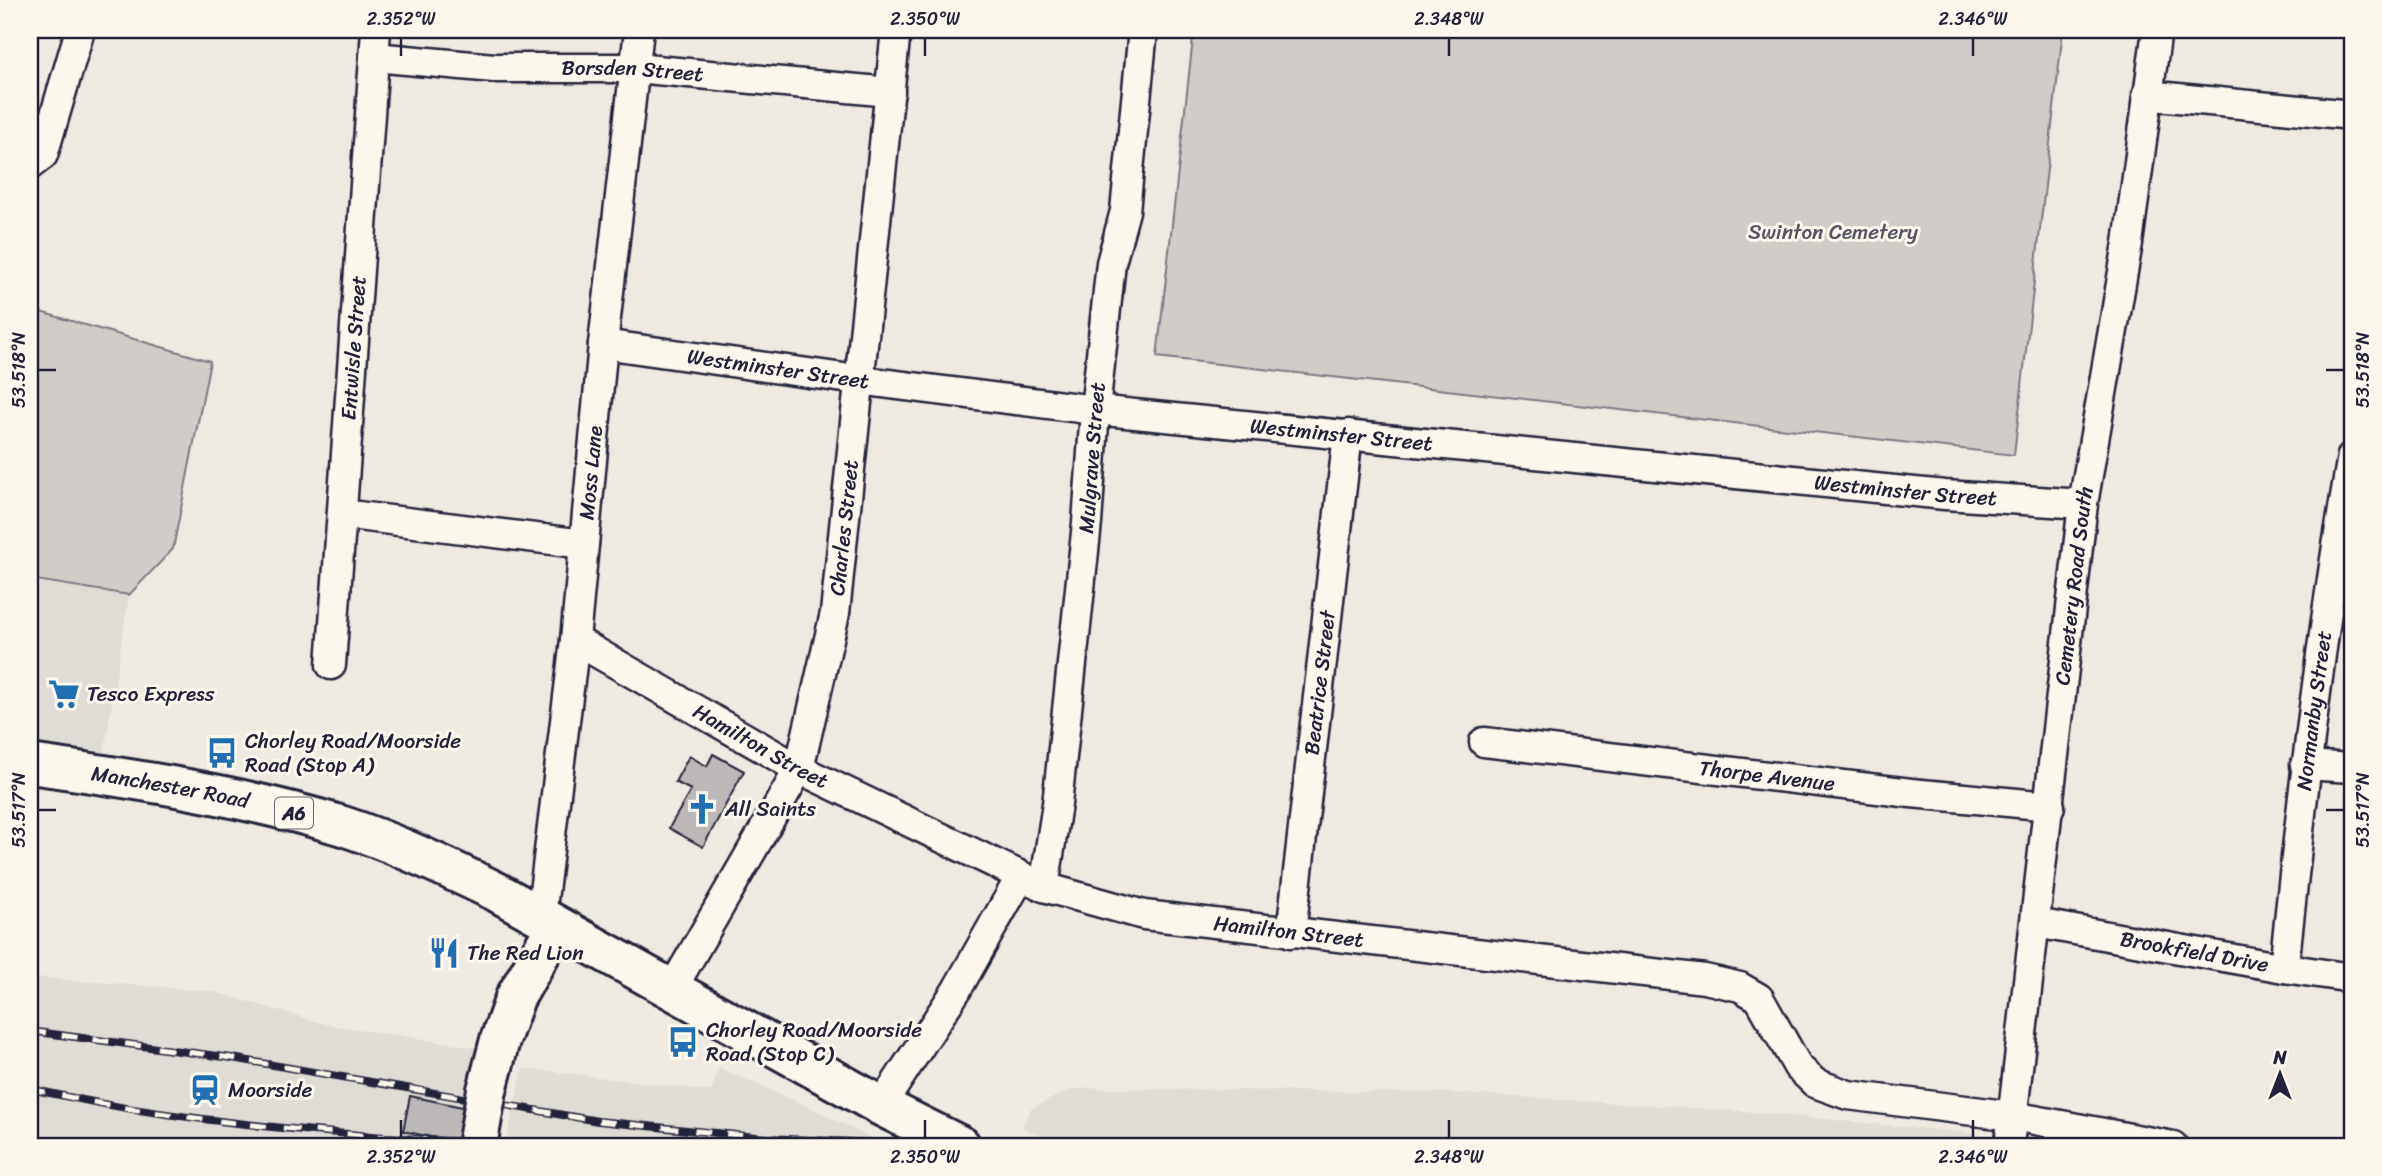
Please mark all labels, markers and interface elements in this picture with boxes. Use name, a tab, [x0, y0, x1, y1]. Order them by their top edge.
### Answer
text: 2.352°W	[367, 3, 436, 35]
text: 2.350°W	[890, 3, 961, 35]
text: 2.348°W	[1414, 3, 1485, 35]
text: 2.346°W	[1939, 3, 2008, 35]
street label: Borsden Street	[561, 49, 705, 93]
park label: Swinton Cemetery	[1748, 213, 1918, 251]
street label: Entwisle Street	[329, 274, 378, 421]
text: 53.518°N	[3, 331, 35, 408]
text: 53.518°N	[2347, 331, 2379, 408]
street label: Westminster Street	[685, 337, 871, 400]
street label: Mulgrave Street	[1067, 380, 1117, 535]
street label: Westminster Street	[1248, 407, 1434, 463]
street label: Moss Lane	[567, 424, 614, 522]
street label: Charles Street	[818, 458, 870, 597]
street label: Westminster Street	[1812, 463, 1998, 517]
street label: Cemetery Road South	[2043, 483, 2105, 687]
street label: Beatrice Street	[1292, 607, 1347, 757]
street label: Normanby Street	[2285, 628, 2343, 793]
place label: Tesco Express	[87, 675, 215, 713]
supermarket icon: Tesco Express	[47, 677, 81, 711]
street label: Hamilton Street	[686, 693, 835, 800]
place label: Chorley Road/Moorside Road (Stop A)	[245, 722, 461, 784]
bus stop icon: Chorley Road/Moorside Road (Stop A)	[205, 736, 239, 770]
street label: Thorpe Avenue	[1697, 749, 1837, 803]
street label: Manchester Road	[89, 754, 254, 820]
text: 53.517°N	[3, 772, 35, 848]
text: 53.517°N	[2347, 772, 2379, 848]
place label: All Saints	[724, 790, 816, 828]
church icon: All Saints	[685, 792, 719, 826]
road number: A6	[275, 798, 313, 828]
street label: Hamilton Street	[1212, 904, 1366, 959]
street label: Brookfield Drive	[2117, 920, 2272, 984]
place label: The Red Lion	[467, 934, 584, 972]
restaurant icon: The Red Lion	[427, 936, 461, 970]
place label: Chorley Road/Moorside Road (Stop C)	[706, 1011, 922, 1073]
bus stop icon: Chorley Road/Moorside Road (Stop C)	[666, 1025, 700, 1059]
north arrow	[2246, 1040, 2316, 1110]
text: N	[2272, 1041, 2287, 1074]
place label: Moorside	[228, 1071, 313, 1109]
station icon: Moorside	[188, 1073, 222, 1107]
text: 2.352°W	[367, 1141, 436, 1173]
text: 2.350°W	[890, 1141, 961, 1173]
text: 2.348°W	[1414, 1141, 1485, 1173]
text: 2.346°W	[1939, 1141, 2008, 1173]

